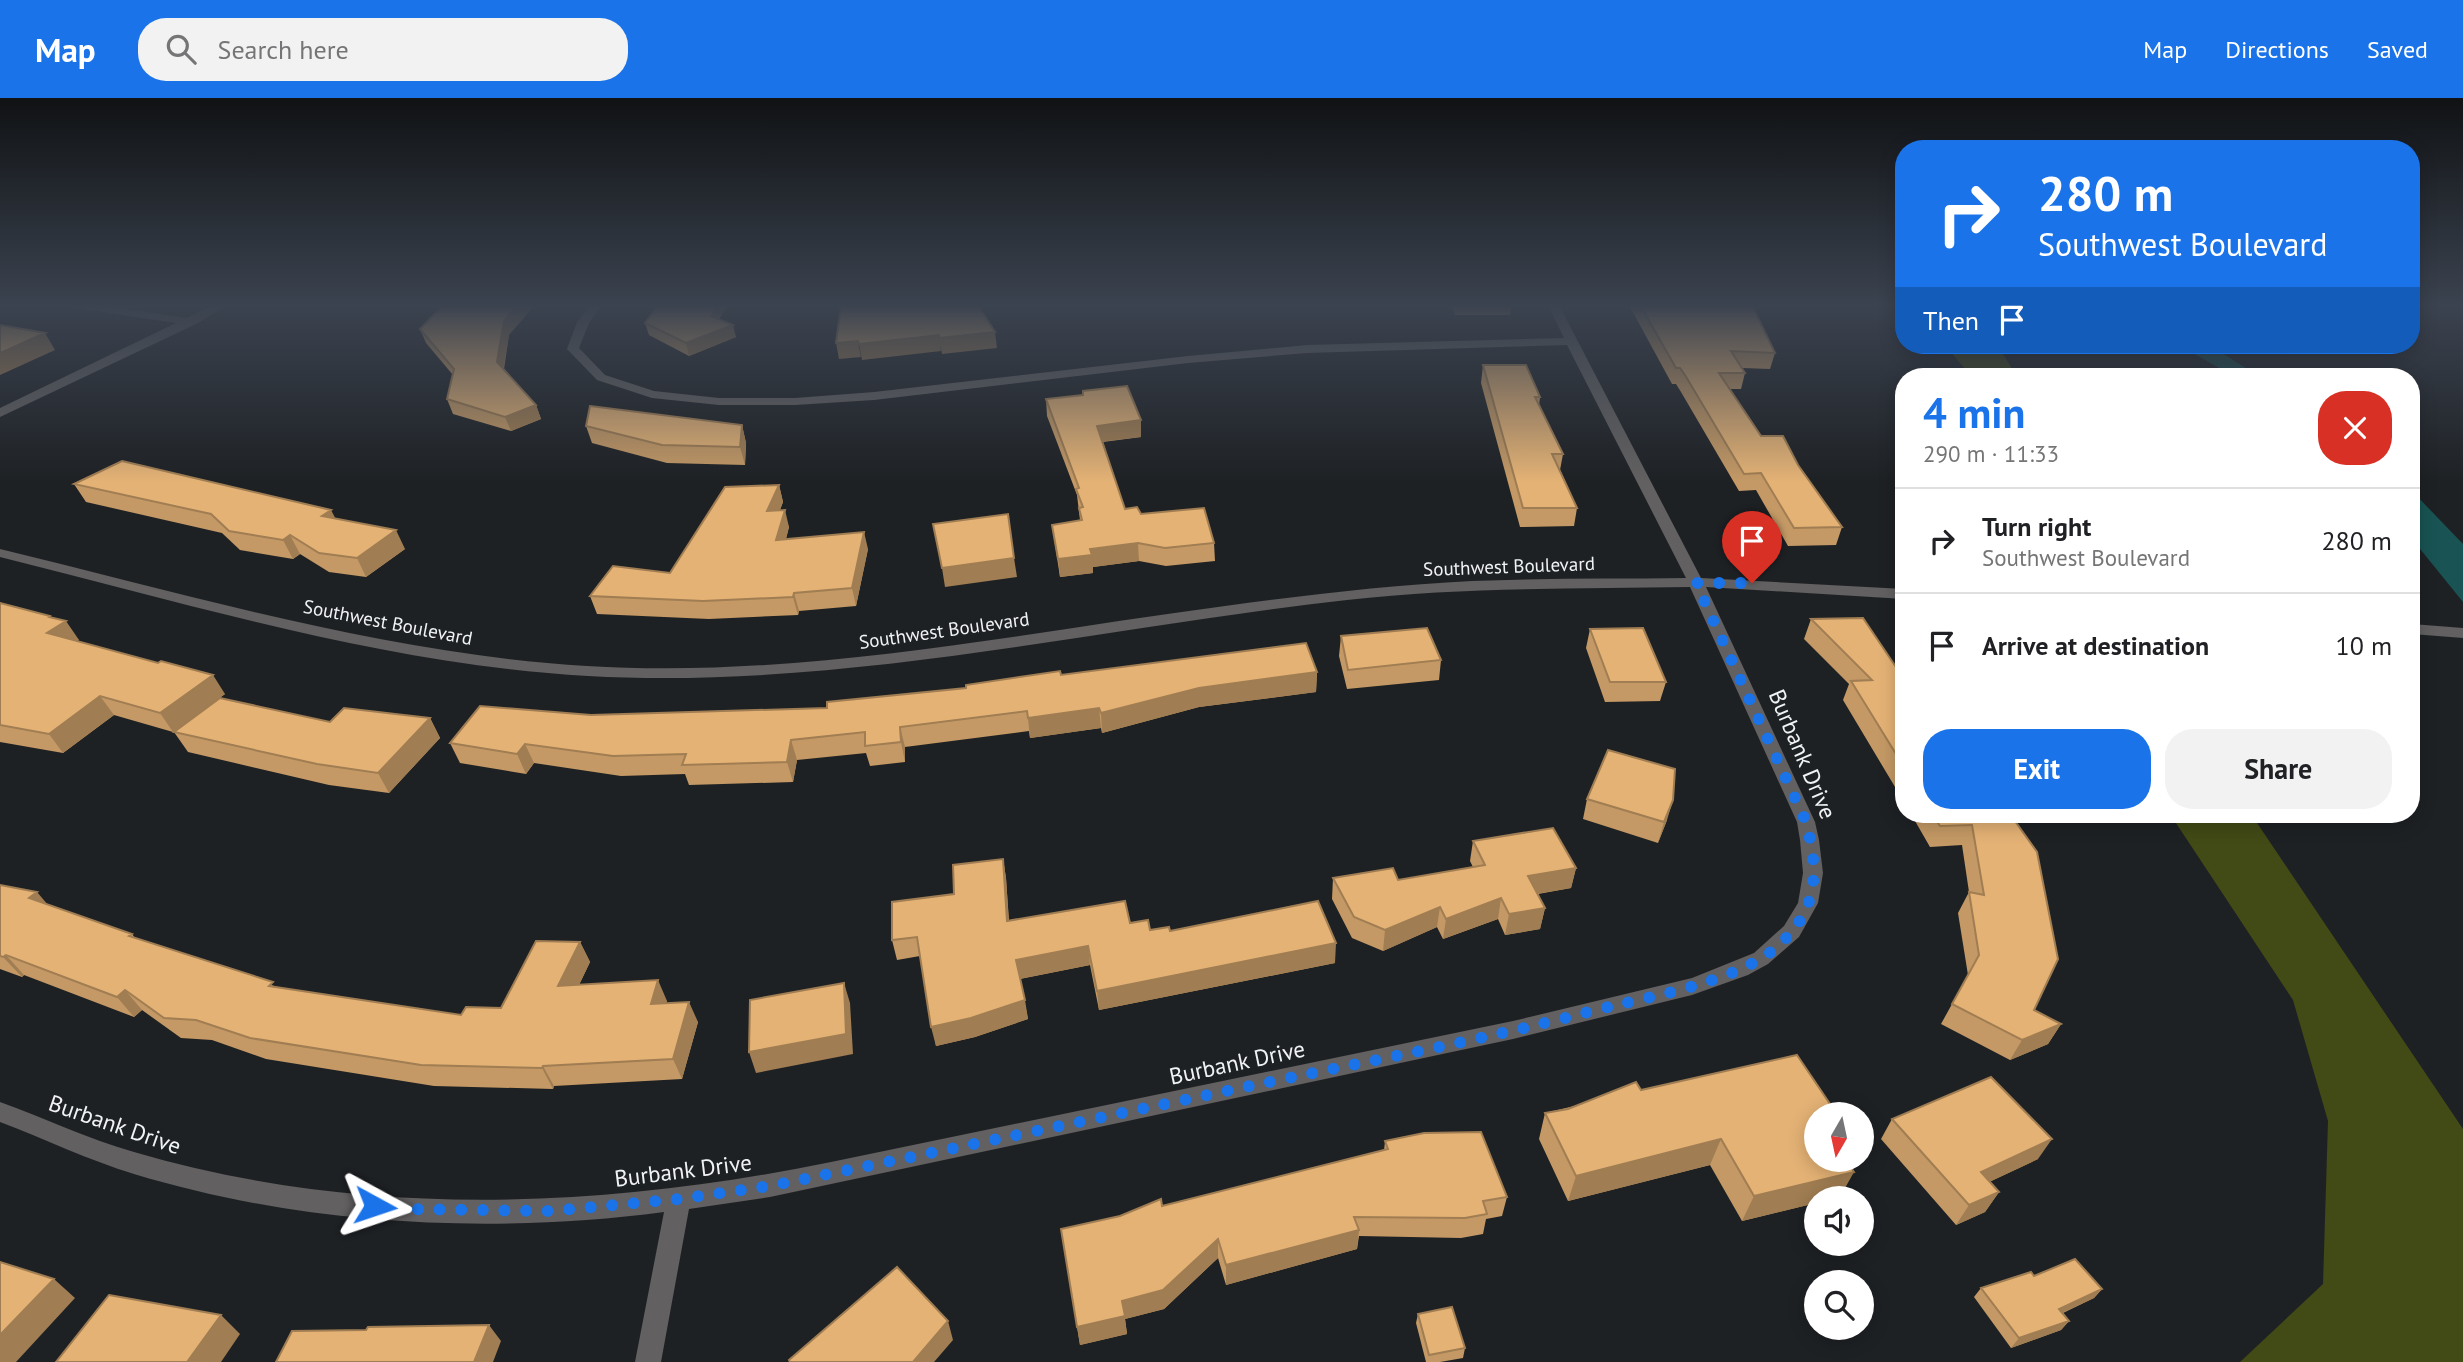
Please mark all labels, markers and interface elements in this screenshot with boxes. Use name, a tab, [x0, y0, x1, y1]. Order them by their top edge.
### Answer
search box	[138, 18, 628, 81]
text: Map	[35, 28, 96, 71]
icon: search	[162, 30, 200, 68]
text: Search here	[218, 33, 349, 66]
text: Map	[2143, 34, 2187, 65]
text: Directions	[2225, 34, 2329, 65]
text: Saved	[2367, 34, 2428, 65]
text: 280 m	[2038, 161, 2173, 225]
icon: right	[1923, 168, 2014, 259]
text: Southwest Boulevard	[2038, 223, 2327, 265]
icon: arrive	[1993, 301, 2031, 339]
text: Then	[1923, 304, 1979, 337]
text: 4 min	[1923, 385, 2025, 440]
button: close	[2318, 391, 2392, 465]
text: 290 m · 11:33	[1923, 439, 2059, 468]
text: Turn right	[1982, 510, 2091, 543]
pin	[1722, 511, 1782, 583]
icon: arrive	[1733, 522, 1771, 560]
icon: right	[1923, 522, 1961, 560]
text: 280 m	[2321, 524, 2392, 557]
text: Southwest Boulevard	[1982, 543, 2190, 572]
street label: Southwest Boulevard	[1423, 551, 1595, 581]
street label: Southwest Boulevard	[301, 594, 475, 650]
street label: Southwest Boulevard	[857, 606, 1031, 654]
icon: arrive	[1923, 627, 1961, 665]
text: Arrive at destination	[1982, 629, 2209, 662]
text: 10 m	[2336, 629, 2392, 662]
street label: Burbank Drive	[1763, 685, 1843, 823]
button: Exit	[1923, 729, 2151, 809]
button: Share	[2165, 729, 2392, 809]
street label: Burbank Drive	[1166, 1033, 1308, 1091]
street label: Burbank Drive	[45, 1088, 185, 1160]
north arrow	[1804, 1102, 1874, 1172]
map controls	[1804, 1102, 1874, 1340]
street label: Burbank Drive	[613, 1147, 753, 1193]
position arrow	[338, 1169, 412, 1243]
button: sound	[1804, 1186, 1874, 1256]
button: search	[1804, 1270, 1874, 1340]

